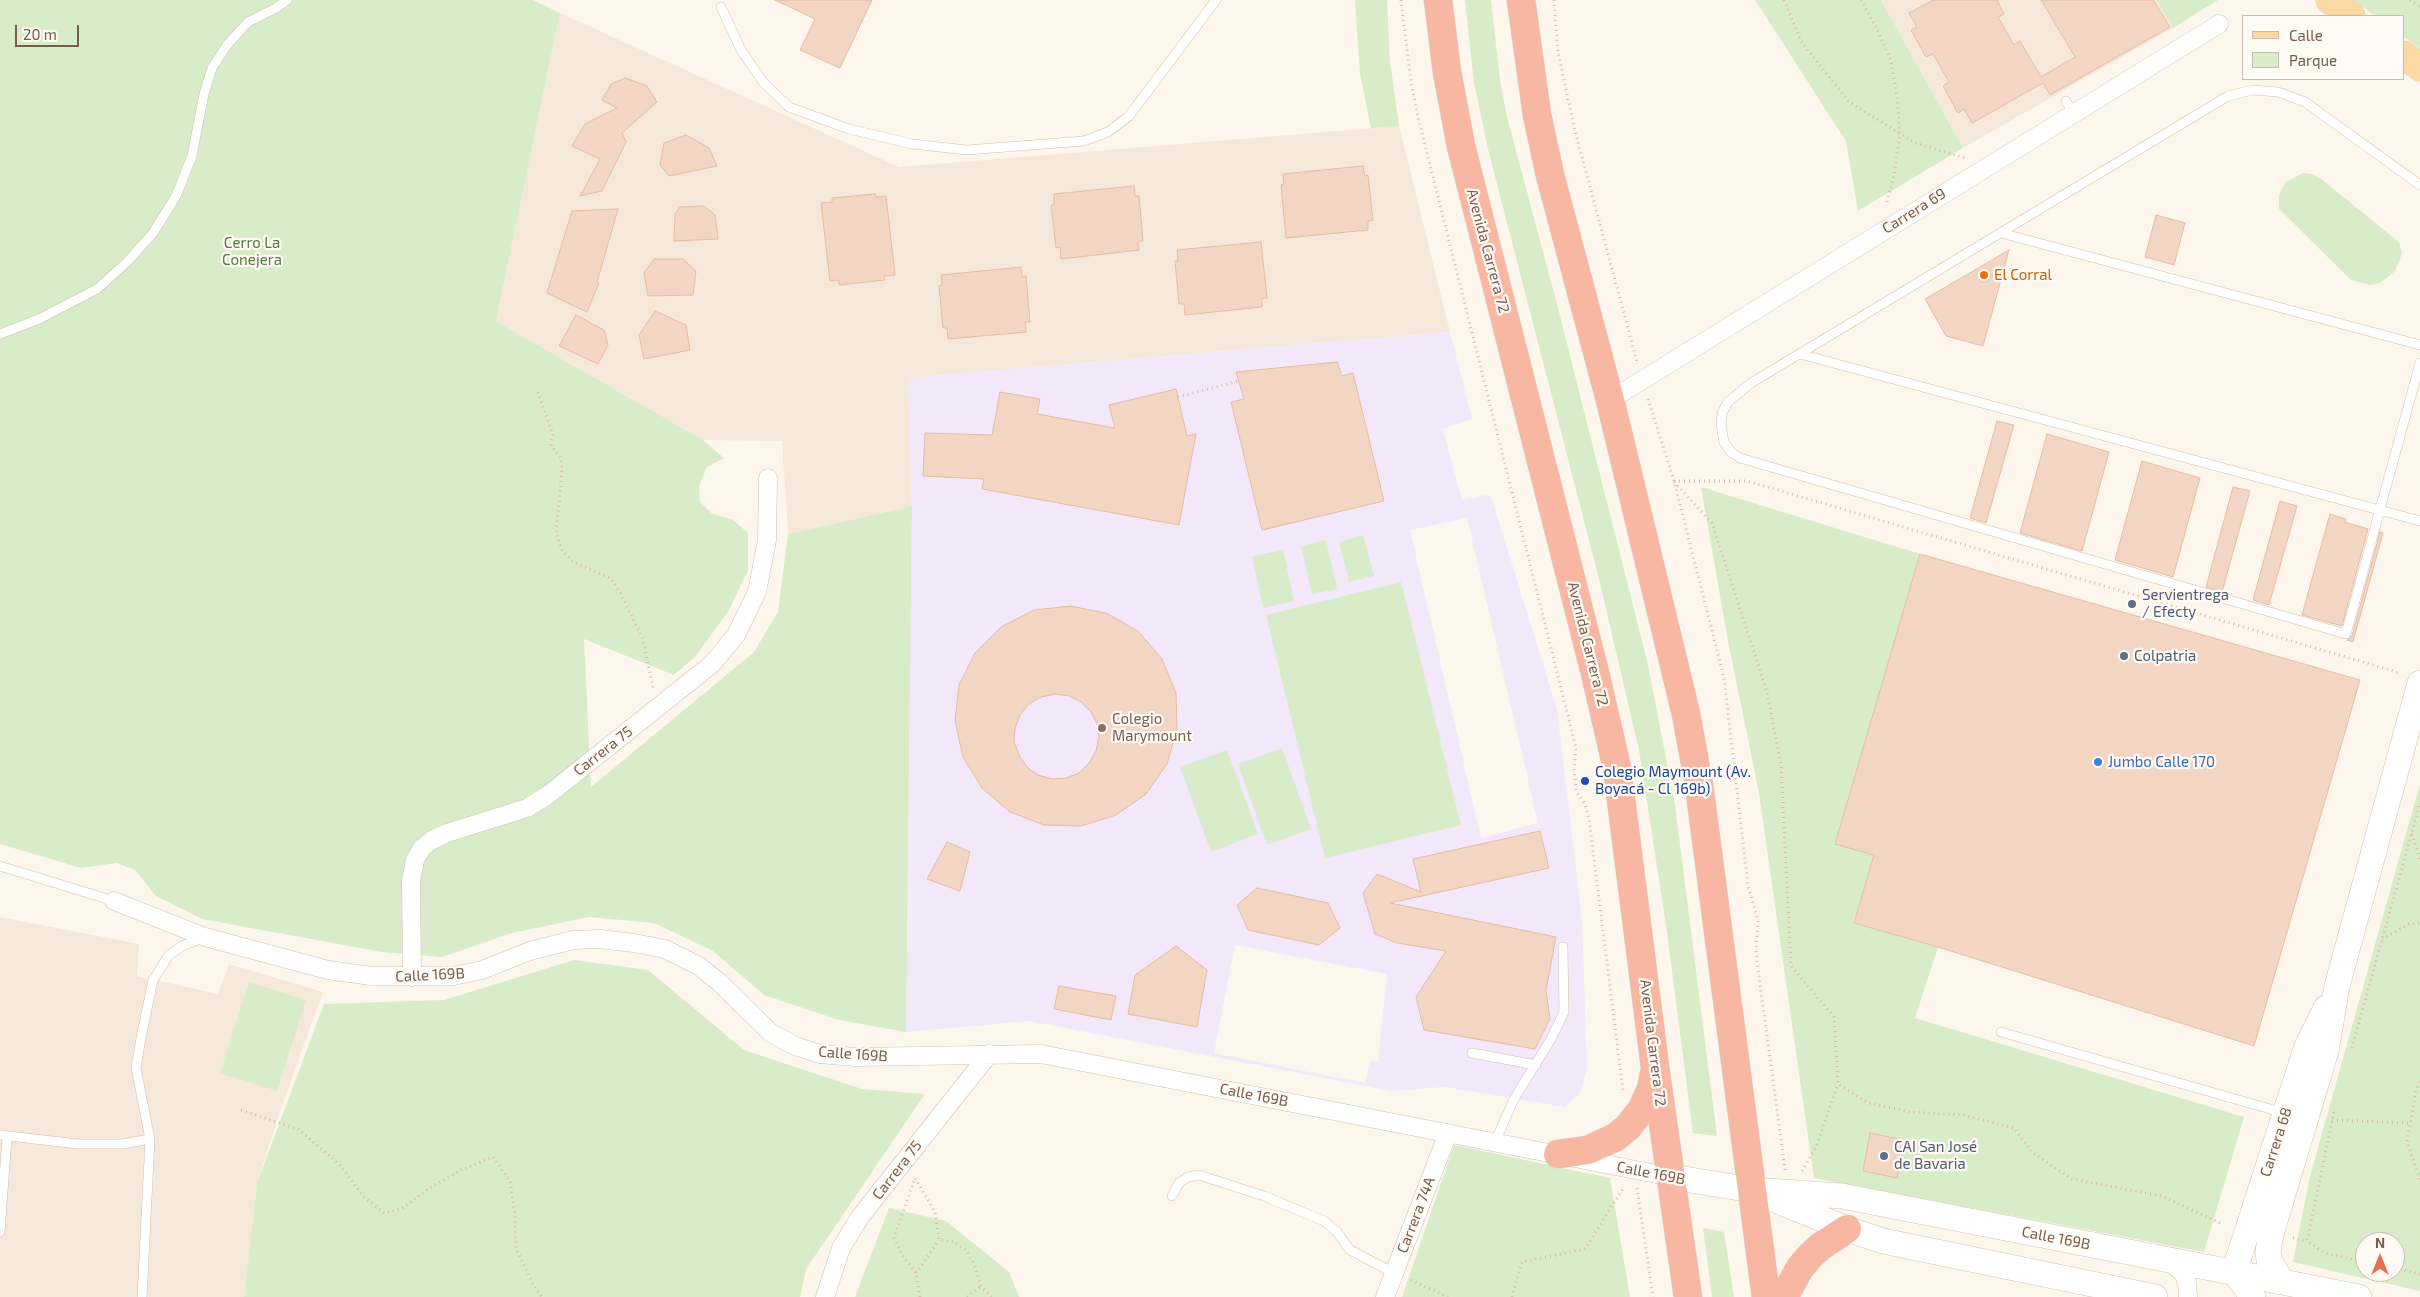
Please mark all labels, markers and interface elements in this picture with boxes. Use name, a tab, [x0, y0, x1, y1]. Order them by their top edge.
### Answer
scale bar	[18, 15, 81, 47]
legend	[2242, 15, 2405, 80]
text: 20 m	[23, 25, 57, 43]
text: Calle	[2289, 26, 2323, 44]
text: Parque	[2289, 51, 2337, 69]
street label: Carrera 69	[1879, 184, 1949, 238]
street label: Avenida Carrera 72	[1463, 187, 1513, 315]
park label: Cerro La Conejera	[222, 234, 282, 269]
place label: El Corral	[1994, 266, 2052, 284]
marker: El Corral	[1978, 269, 1990, 281]
street label: Avenida Carrera 72	[1564, 580, 1612, 708]
place label: Servientrega / Efecty	[2142, 586, 2229, 621]
marker: Servientrega / Efecty	[2126, 598, 2138, 610]
place label: Colpatria	[2134, 647, 2196, 665]
marker: Colpatria	[2118, 650, 2130, 662]
place label: Colegio Marymount	[1112, 710, 1192, 745]
street label: Carrera 75	[570, 722, 636, 780]
marker: Colegio Marymount	[1096, 722, 1108, 734]
place label: Jumbo Calle 170	[2108, 753, 2215, 771]
marker: Jumbo Calle 170	[2092, 756, 2104, 768]
place label: Colegio Maymount (Av. Boyacá - Cl 169b)	[1595, 763, 1751, 798]
marker: Colegio Maymount (Av. Boyacá - Cl 169b)	[1579, 775, 1591, 787]
street label: Calle 169B	[395, 964, 465, 986]
street label: Avenida Carrera 72	[1636, 978, 1670, 1108]
street label: Calle 169B	[818, 1043, 888, 1065]
street label: Calle 169B	[1218, 1080, 1290, 1110]
street label: Carrera 68	[2256, 1105, 2296, 1179]
street label: Carrera 75	[868, 1137, 926, 1203]
place label: CAI San José de Bavaria	[1894, 1138, 1977, 1173]
marker: CAI San José de Bavaria	[1878, 1150, 1890, 1162]
street label: Calle 169B	[1615, 1158, 1687, 1188]
street label: Carrera 74A	[1393, 1174, 1439, 1256]
street label: Calle 169B	[2020, 1223, 2092, 1253]
north arrow	[2355, 1232, 2405, 1282]
text: N	[2375, 1234, 2385, 1251]

